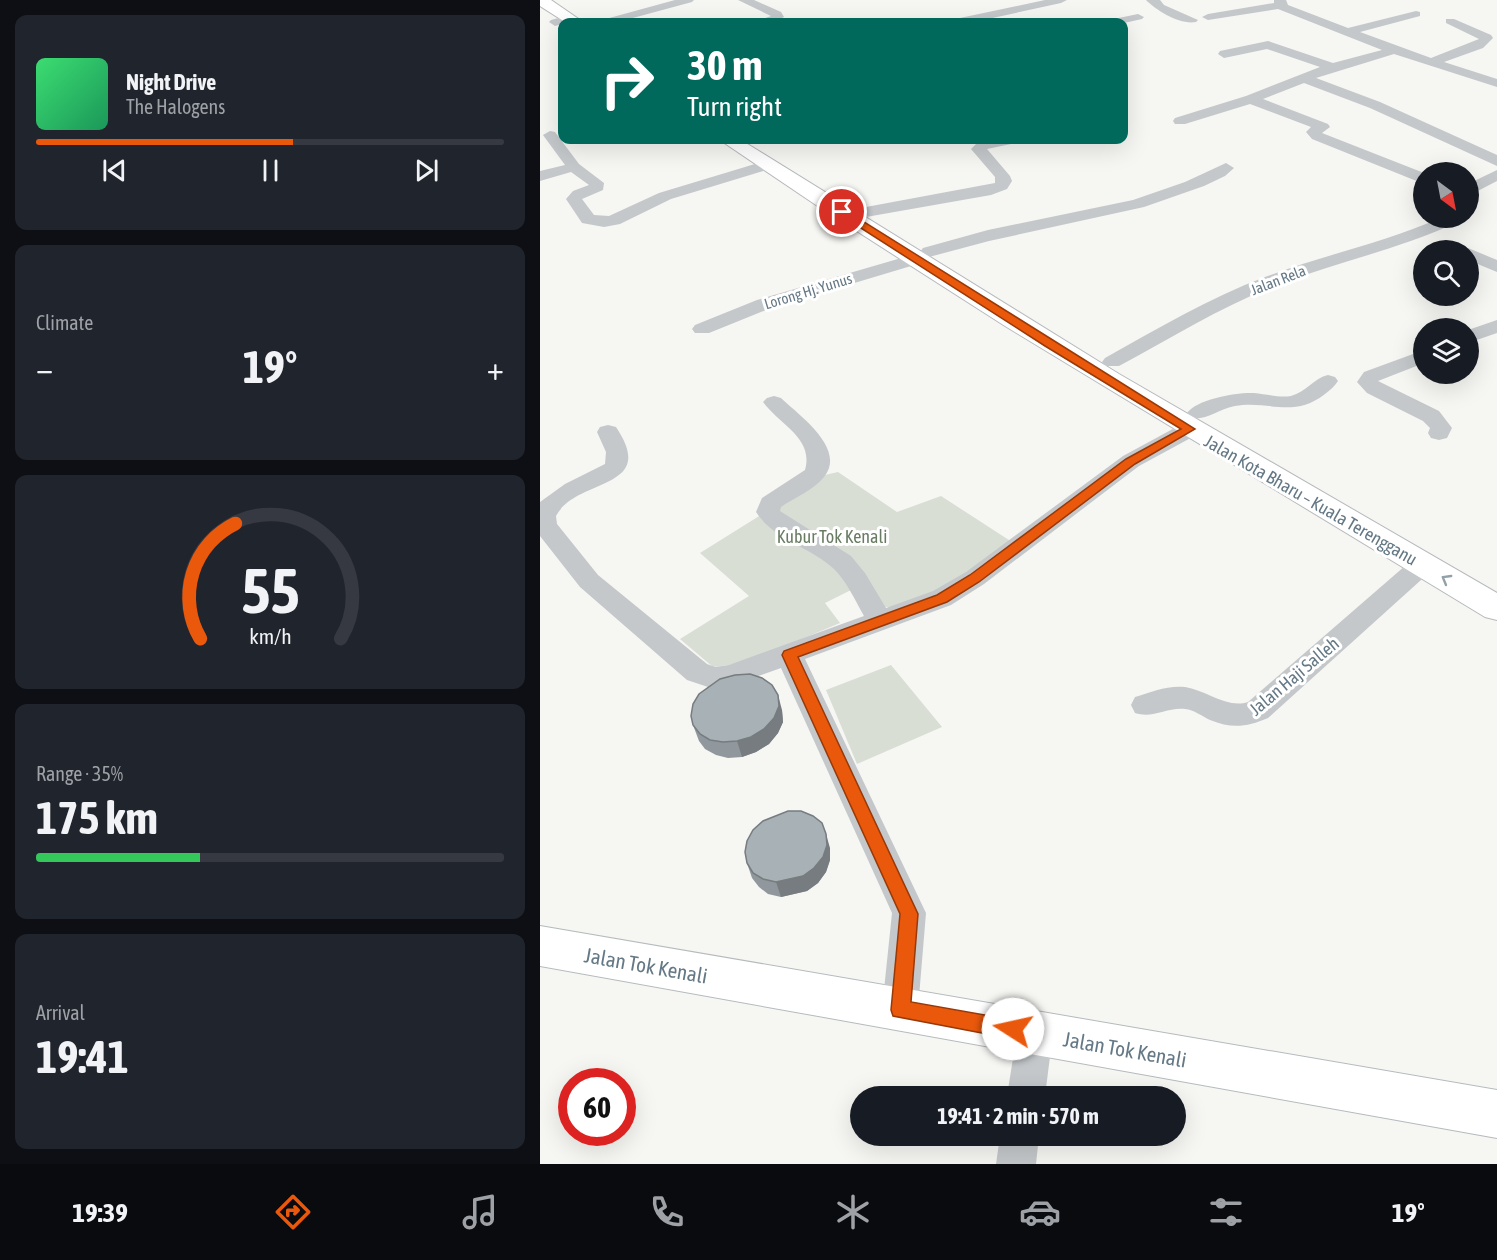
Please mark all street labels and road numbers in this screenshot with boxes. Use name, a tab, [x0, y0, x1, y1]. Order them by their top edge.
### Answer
street label: Jalan Rela	[1248, 262, 1308, 298]
street label: Lorong Hj. Yunus	[762, 270, 854, 312]
street label: Jalan Kota Bharu – Kuala Terengganu	[1201, 430, 1421, 570]
street label: Jalan Haji Salleh	[1245, 633, 1343, 719]
street label: Jalan Tok Kenali	[583, 942, 709, 988]
street label: Jalan Tok Kenali	[1062, 1026, 1188, 1072]

